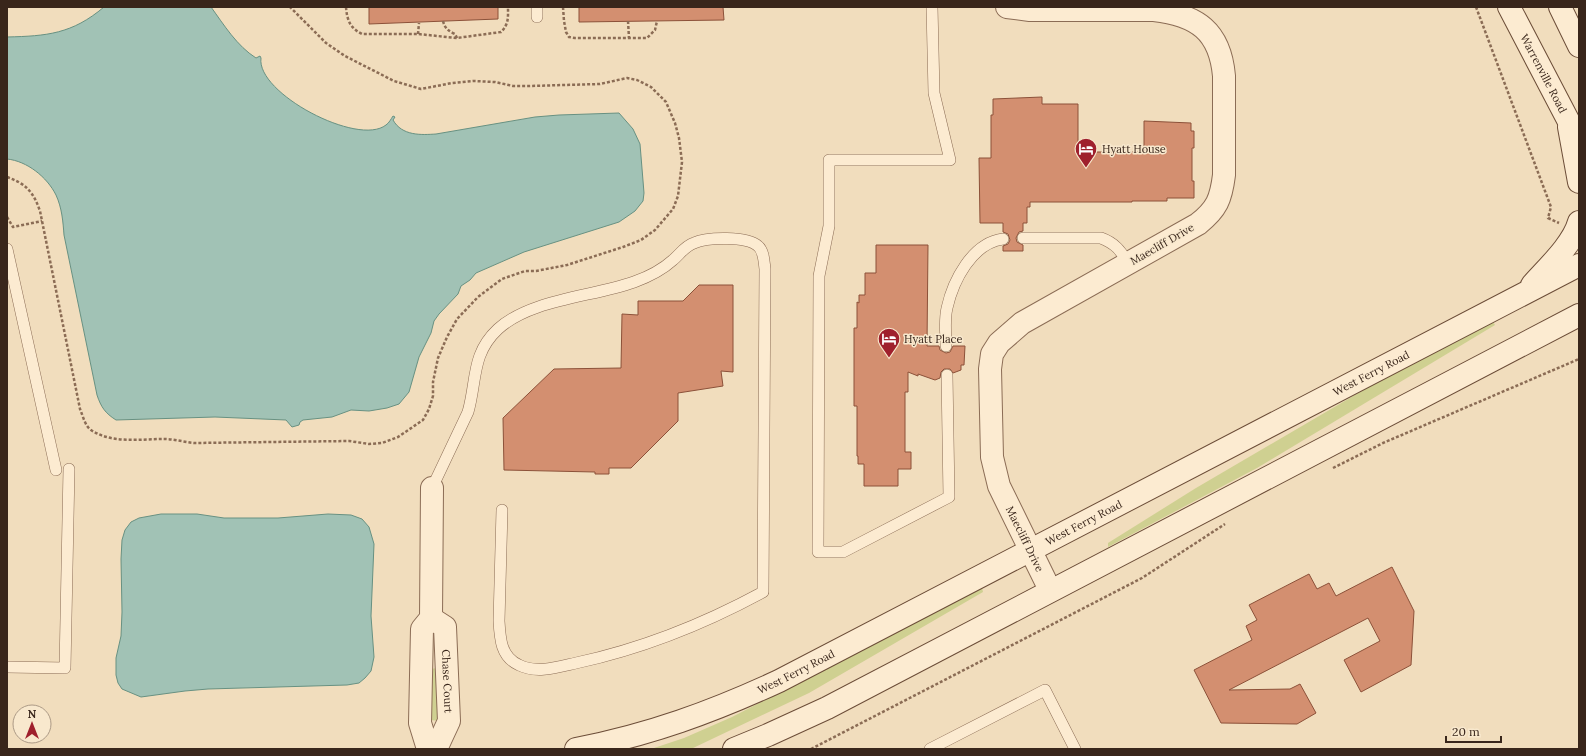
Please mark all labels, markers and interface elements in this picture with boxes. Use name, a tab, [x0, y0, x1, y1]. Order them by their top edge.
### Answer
street label: Warrenville Road	[1517, 32, 1570, 116]
hotel icon: Hyatt House	[1073, 136, 1099, 169]
place label: Hyatt House	[1102, 142, 1166, 156]
street label: Maecliff Drive	[1128, 220, 1197, 268]
hotel icon: Hyatt Place	[876, 326, 902, 359]
place label: Hyatt Place	[904, 332, 962, 346]
street label: West Ferry Road	[1330, 347, 1412, 399]
street label: West Ferry Road	[1043, 497, 1125, 548]
street label: Maecliff Drive	[1003, 504, 1047, 574]
street label: West Ferry Road	[755, 646, 837, 697]
street label: Chase Court	[439, 649, 456, 714]
north arrow	[12, 704, 52, 744]
text: N	[28, 707, 37, 721]
scale bar	[1446, 718, 1501, 744]
text: 20 m	[1452, 724, 1480, 739]

